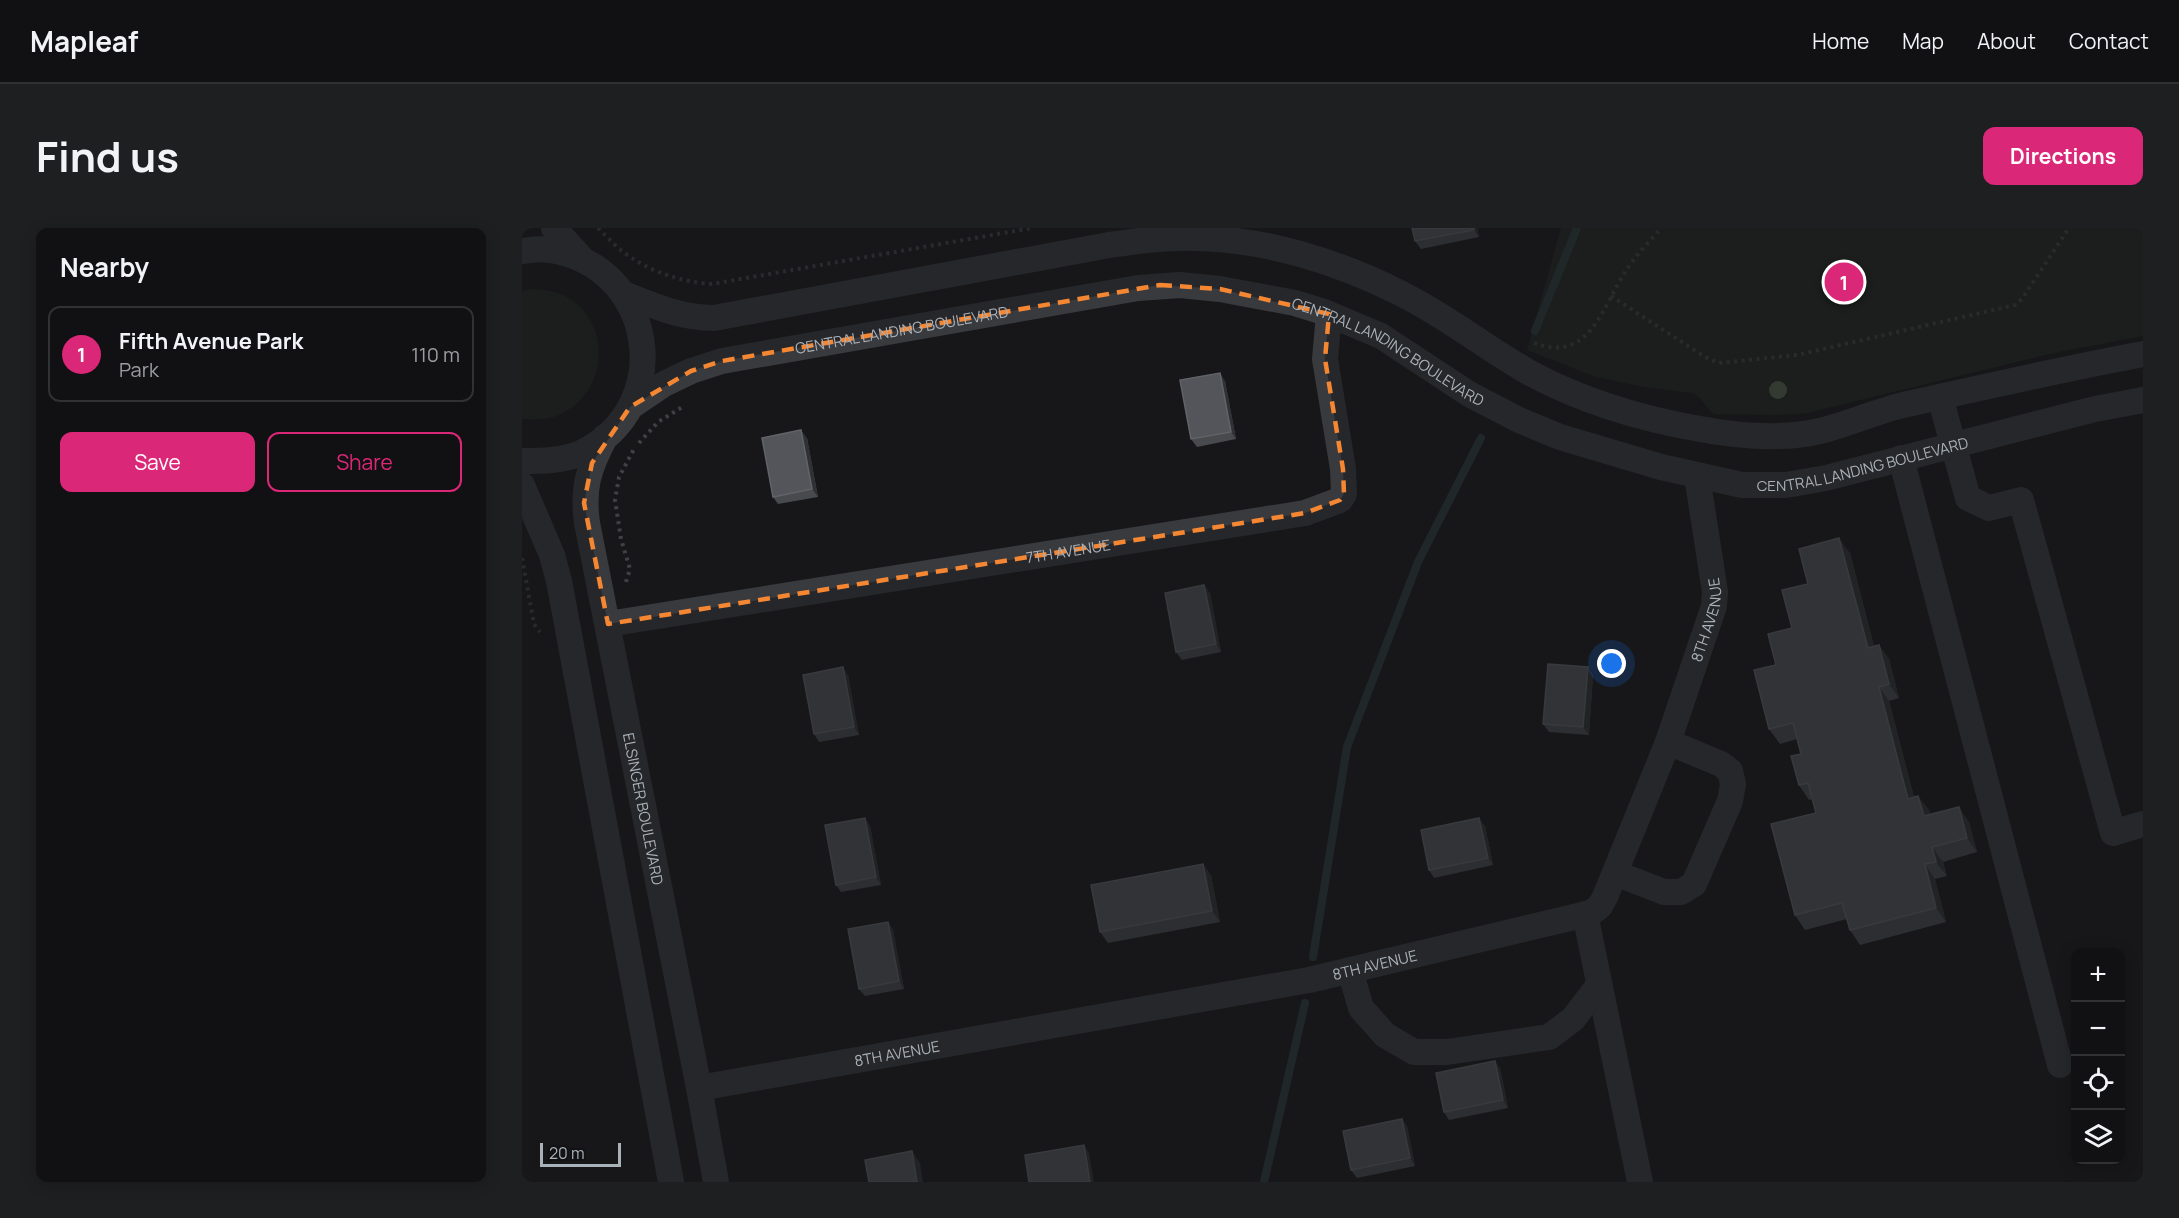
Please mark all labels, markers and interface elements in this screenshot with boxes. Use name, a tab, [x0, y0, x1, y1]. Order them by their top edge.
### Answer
text: Mapleaf	[30, 22, 138, 60]
text: Home	[1812, 27, 1869, 55]
text: Map	[1902, 27, 1944, 55]
text: About	[1977, 27, 2036, 55]
text: Contact	[2069, 27, 2149, 55]
text: Find us	[36, 127, 179, 185]
button: Directions	[1983, 127, 2143, 185]
text: Nearby	[60, 249, 149, 285]
pin: 1	[1824, 260, 1864, 304]
street label: CENTRAL LANDING BOULEVARD	[1289, 292, 1488, 411]
street label: CENTRAL LANDING BOULEVARD	[793, 300, 1010, 359]
text: Fifth Avenue Park	[119, 326, 303, 356]
text: 1	[77, 341, 86, 368]
text: 110 m	[411, 341, 460, 368]
text: Park	[119, 356, 159, 383]
street label: CENTRAL LANDING BOULEVARD	[1757, 431, 1970, 496]
button: Save	[60, 432, 255, 492]
button: Share	[267, 432, 462, 492]
street label: 7TH AVENUE	[1024, 534, 1112, 568]
street label: 8TH AVENUE	[1685, 576, 1726, 664]
your location	[1597, 649, 1626, 678]
street label: ELSINGER BOULEVARD	[618, 731, 669, 887]
street label: 8TH AVENUE	[1330, 944, 1419, 985]
map controls	[2071, 948, 2125, 1164]
button: +	[2071, 948, 2125, 1002]
button: −	[2071, 1002, 2125, 1056]
street label: 8TH AVENUE	[853, 1035, 941, 1071]
button: locate	[2071, 1056, 2125, 1110]
button: layers	[2071, 1110, 2125, 1164]
scale bar	[540, 1140, 621, 1168]
text: 20 m	[549, 1142, 585, 1164]

